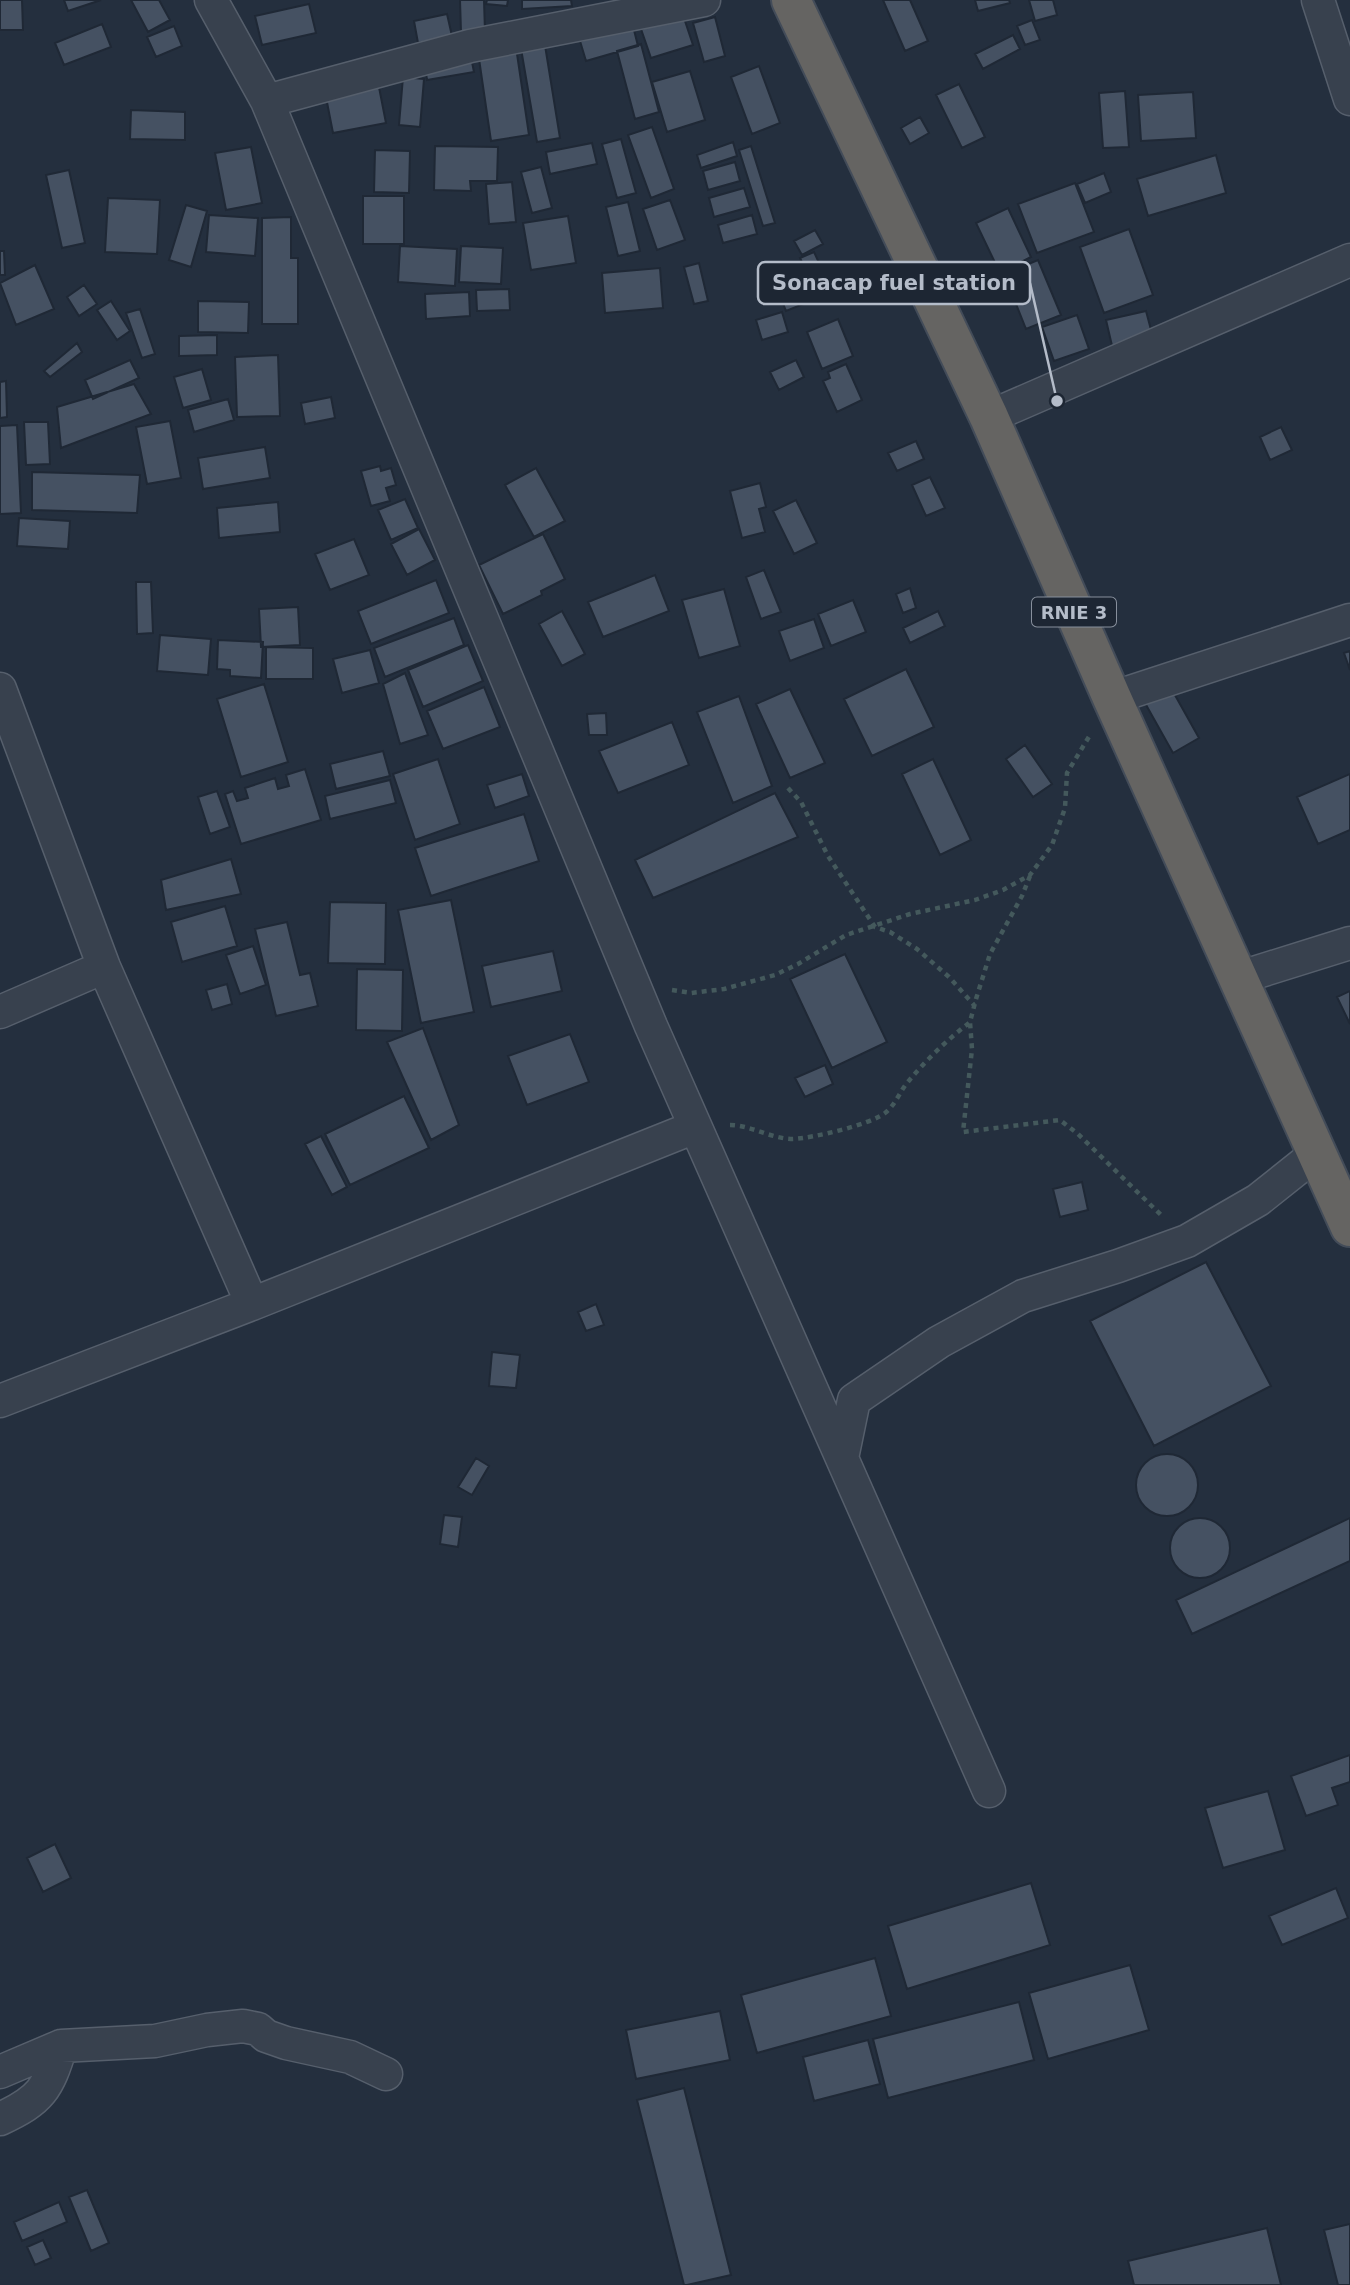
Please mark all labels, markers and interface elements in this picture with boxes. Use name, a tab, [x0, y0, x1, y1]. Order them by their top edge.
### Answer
callout: Sonacap fuel station	[758, 262, 1030, 304]
text: Sonacap fuel station	[772, 271, 1016, 295]
road number: RNIE 3	[1032, 598, 1116, 626]

